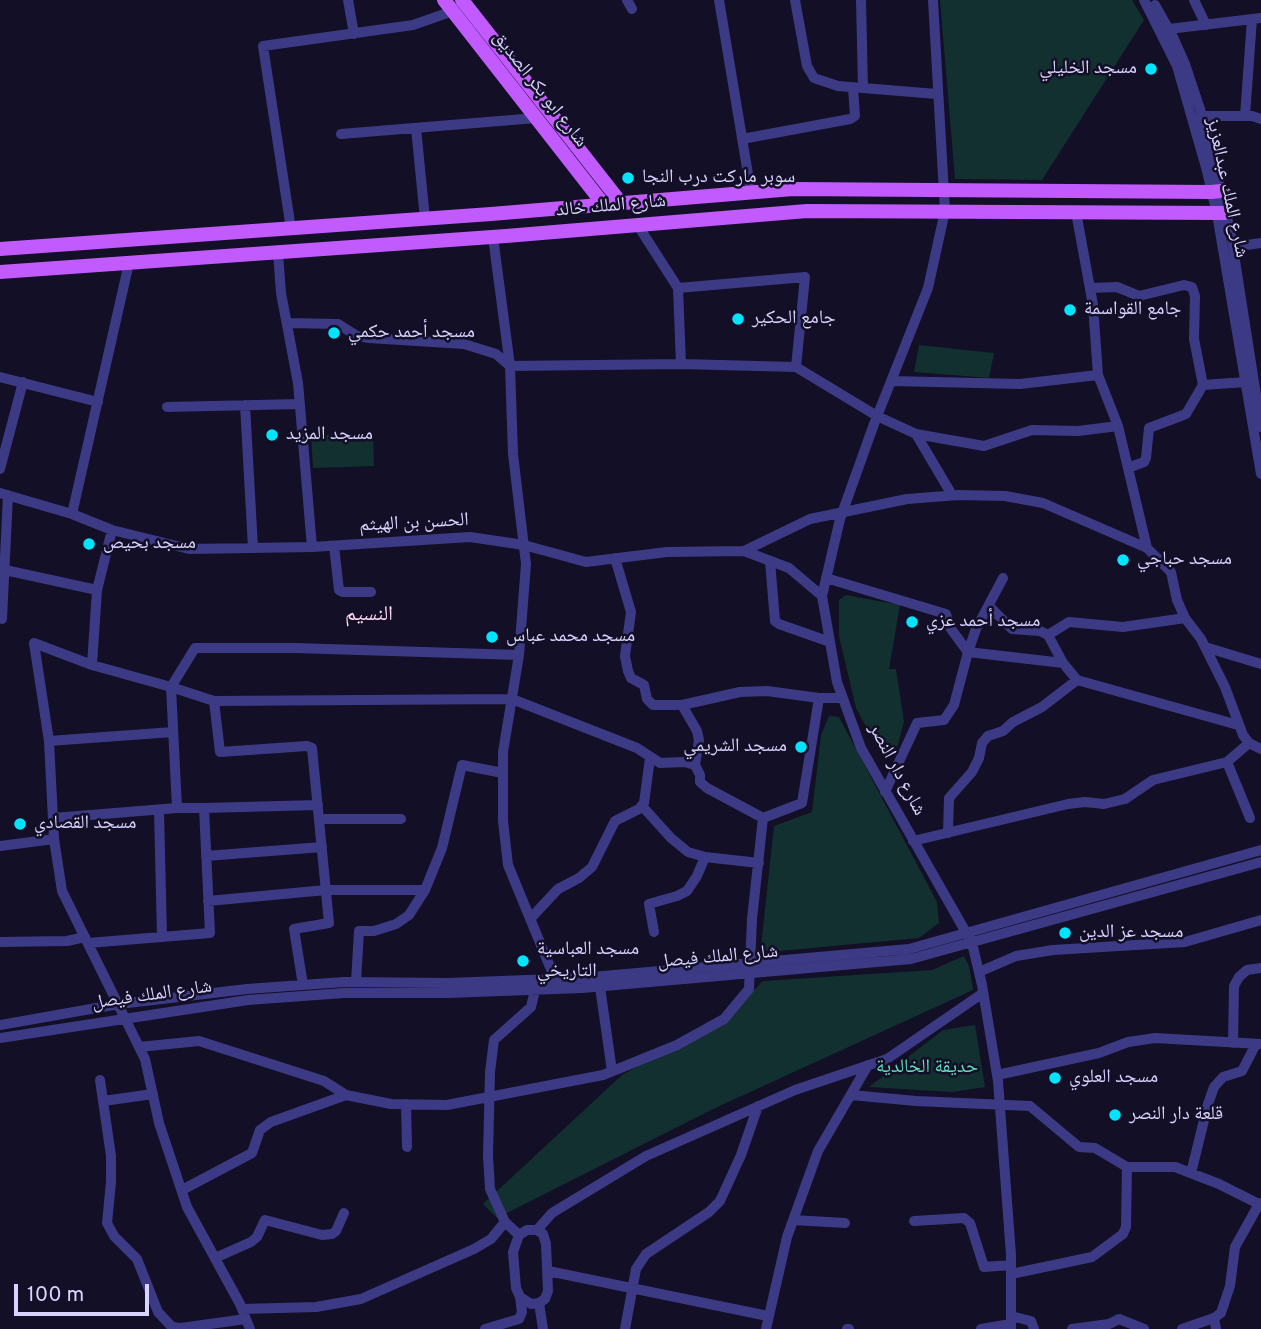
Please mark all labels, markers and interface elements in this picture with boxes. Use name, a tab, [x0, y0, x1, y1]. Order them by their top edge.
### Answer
street label: شارع ابو بكر الصديق	[487, 27, 591, 153]
place label: مسجد الخليلي	[1039, 58, 1137, 80]
marker: مسجد الخليلي	[1143, 61, 1159, 77]
street label: شارع الملك عبدالعزيز	[1200, 116, 1252, 260]
place label: سوبر ماركت درب النجا	[642, 167, 795, 189]
marker: سوبر ماركت درب النجا	[620, 170, 636, 186]
street label: شارع الملك خالد	[555, 191, 667, 223]
place label: جامع القواسمة	[1084, 299, 1181, 321]
marker: جامع القواسمة	[1062, 302, 1078, 318]
place label: جامع الحكير	[752, 308, 836, 330]
marker: جامع الحكير	[730, 311, 746, 327]
place label: مسجد أحمد حكمي	[348, 322, 475, 344]
marker: مسجد أحمد حكمي	[326, 325, 342, 341]
place label: مسجد المزيد	[286, 424, 373, 446]
marker: مسجد المزيد	[264, 427, 280, 443]
street label: الحسن بن الهيثم	[359, 510, 469, 538]
place label: مسجد بحيص	[103, 533, 196, 555]
marker: مسجد بحيص	[81, 536, 97, 552]
place label: مسجد حباجي	[1137, 549, 1232, 571]
marker: مسجد حباجي	[1115, 552, 1131, 568]
district label: النسيم	[345, 603, 393, 629]
place label: مسجد أحمد عزي	[926, 611, 1040, 633]
marker: مسجد أحمد عزي	[904, 614, 920, 630]
place label: مسجد محمد عباس	[506, 626, 635, 648]
marker: مسجد محمد عباس	[484, 629, 500, 645]
street label: شارع دار النصر	[862, 720, 930, 820]
place label: مسجد الشريمي	[683, 736, 787, 758]
marker: مسجد الشريمي	[793, 739, 809, 755]
place label: مسجد القصادي	[34, 813, 136, 835]
marker: مسجد القصادي	[12, 816, 28, 832]
place label: مسجد عز الدين	[1079, 922, 1183, 944]
marker: مسجد عز الدين	[1057, 925, 1073, 941]
place label: مسجد العباسية التاريخي	[537, 939, 639, 983]
street label: شارع الملك فيصل	[657, 941, 779, 975]
marker: مسجد العباسية التاريخي	[515, 953, 531, 969]
street label: شارع الملك فيصل	[91, 976, 213, 1016]
park label: حديقة الخالدية	[876, 1057, 978, 1079]
place label: مسجد العلوي	[1069, 1067, 1158, 1089]
marker: مسجد العلوي	[1047, 1070, 1063, 1086]
place label: قلعة دار النصر	[1129, 1104, 1223, 1126]
marker: قلعة دار النصر	[1107, 1107, 1123, 1123]
scale bar	[18, 1270, 152, 1314]
text: 100 m	[27, 1282, 84, 1309]

